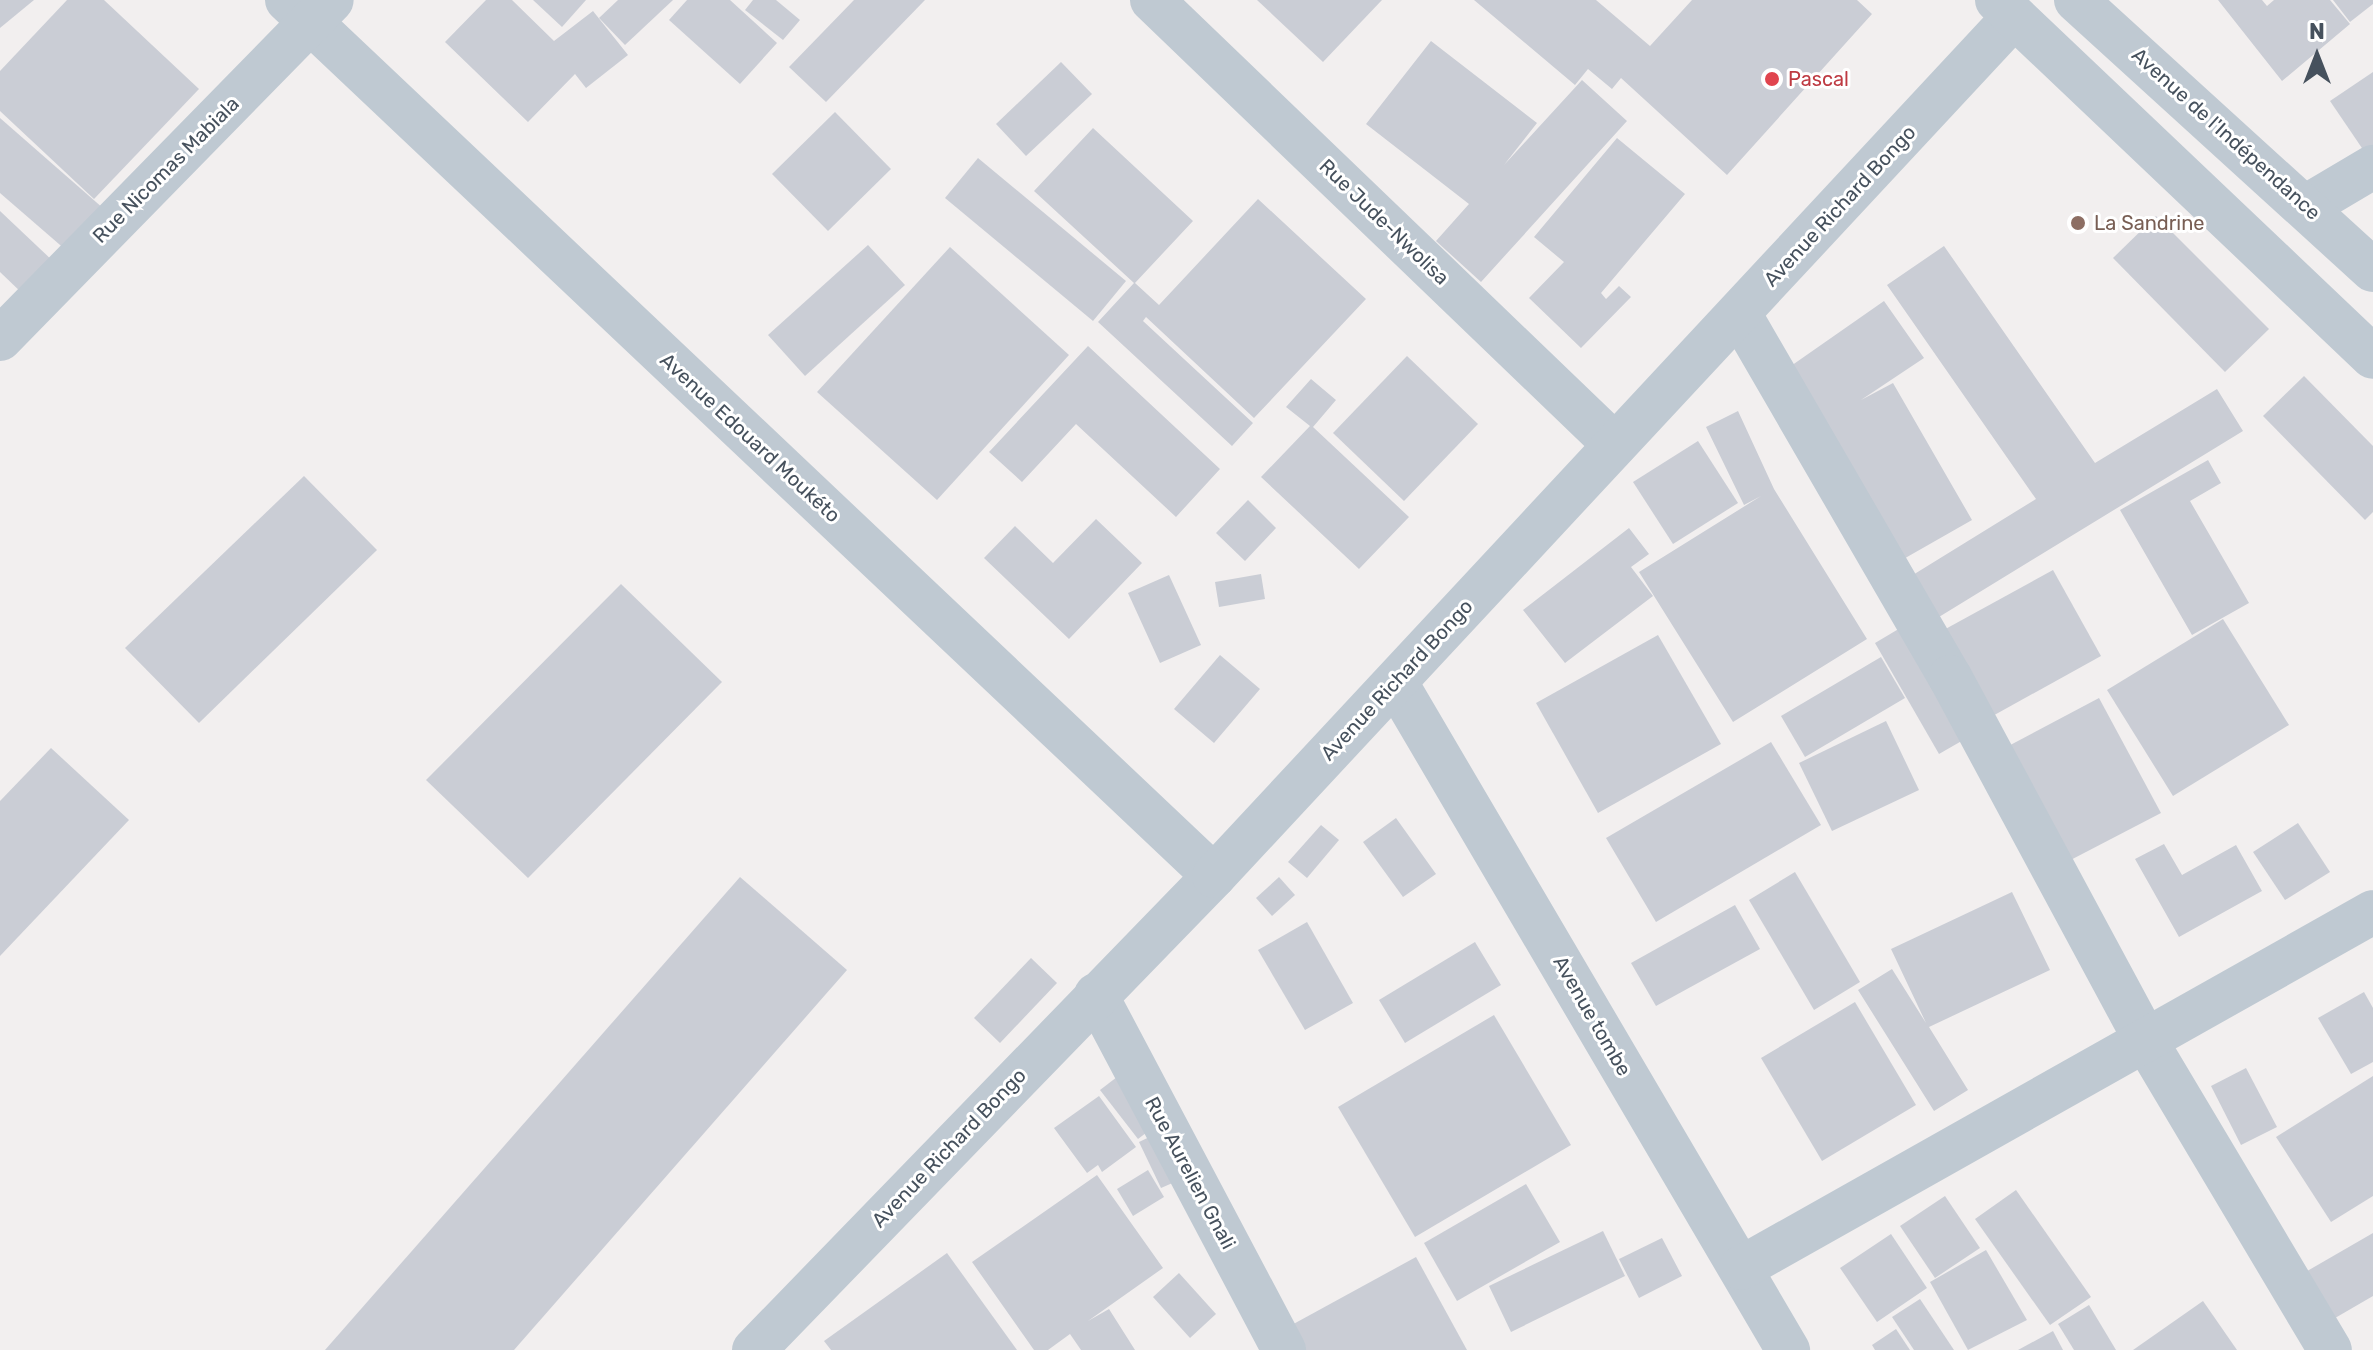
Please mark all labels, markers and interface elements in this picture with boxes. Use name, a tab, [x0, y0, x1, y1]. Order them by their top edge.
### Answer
north arrow	[2277, 16, 2357, 96]
text: N	[2309, 18, 2325, 45]
street label: Avenue de l'Indépendance	[2127, 43, 2325, 225]
place label: Pascal	[1788, 67, 1849, 91]
marker: Pascal	[1763, 70, 1781, 88]
street label: Rue Nicomas Mabiala	[88, 92, 244, 248]
street label: Avenue Richard Bongo	[1759, 120, 1921, 292]
street label: Rue Jude-Nwolisa	[1314, 154, 1454, 290]
place label: La Sandrine	[2094, 211, 2204, 235]
marker: La Sandrine	[2069, 214, 2087, 232]
street label: Avenue Edouard Moukéto	[655, 348, 845, 528]
street label: Avenue Richard Bongo	[1316, 594, 1478, 766]
street label: Avenue tombe	[1548, 951, 1636, 1081]
street label: Avenue Richard Bongo	[867, 1064, 1031, 1232]
street label: Rue Aurelien Gnali	[1140, 1093, 1240, 1253]

